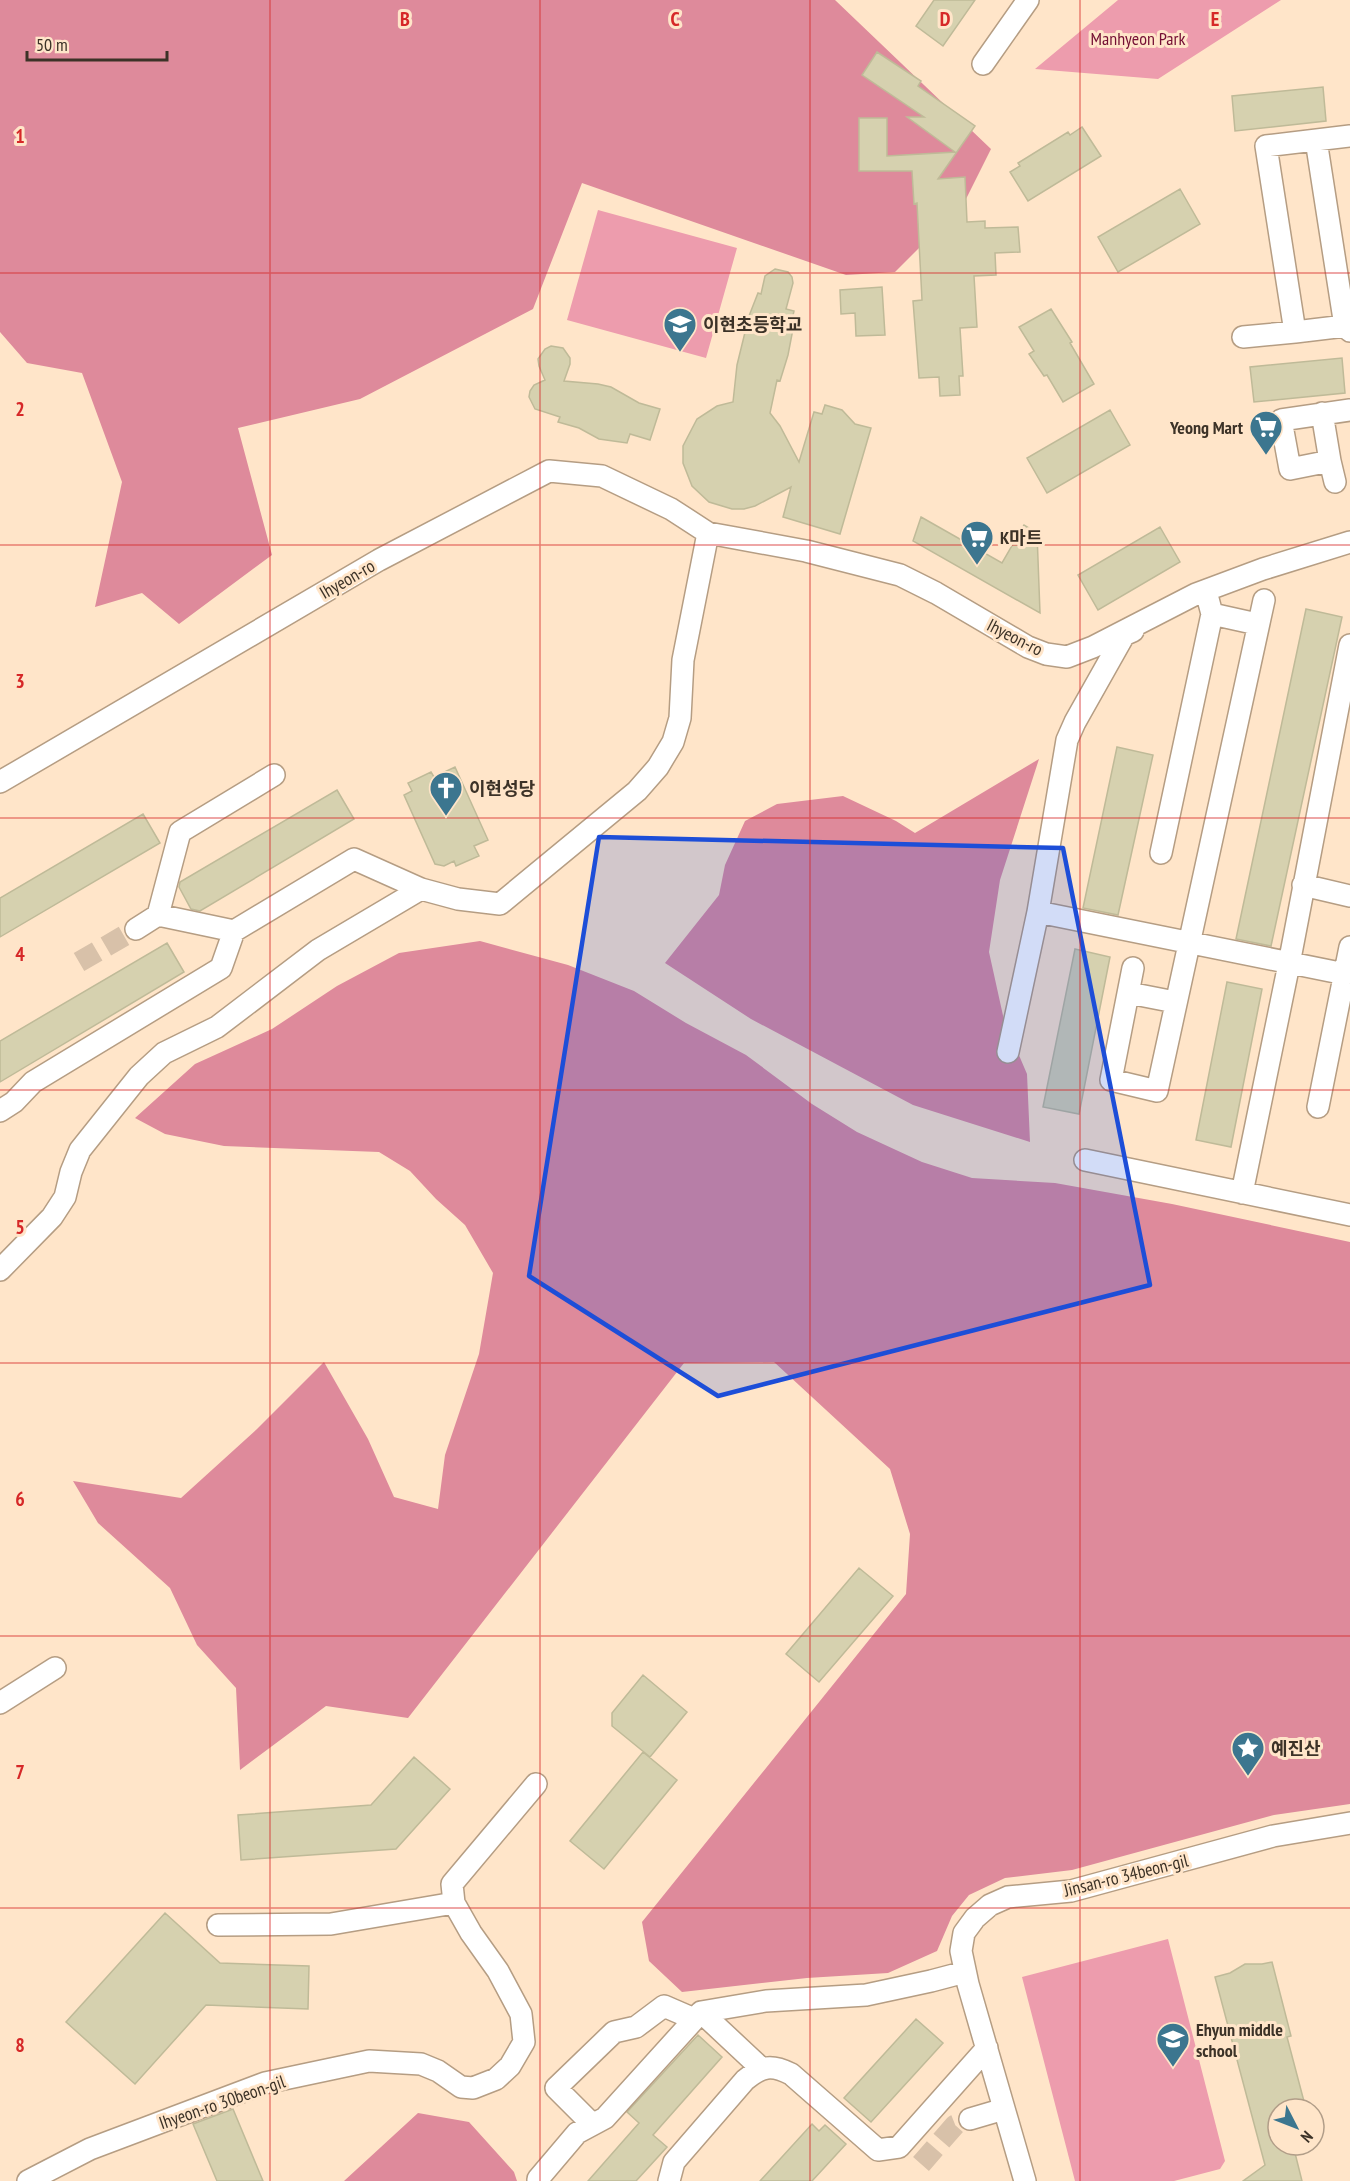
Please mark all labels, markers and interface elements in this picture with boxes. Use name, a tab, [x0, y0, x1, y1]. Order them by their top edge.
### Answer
text: B	[400, 6, 410, 32]
text: C	[670, 6, 680, 32]
text: D	[940, 6, 951, 32]
text: E	[1211, 6, 1219, 32]
scale bar	[27, 24, 166, 62]
park label: Manhyeon Park	[1091, 27, 1185, 50]
text: 50 m	[36, 33, 68, 56]
text: 1	[15, 123, 25, 149]
school or university icon: 이현초등학교	[662, 306, 698, 353]
place label: 이현초등학교	[703, 313, 802, 336]
text: 2	[15, 396, 25, 422]
supermarket icon: Yeong Mart	[1248, 409, 1284, 456]
place label: Yeong Mart	[1169, 416, 1244, 439]
supermarket icon: K마트	[959, 519, 995, 566]
place label: K마트	[1000, 526, 1042, 549]
street label: Ihyeon-ro	[315, 554, 379, 604]
street label: Ihyeon-ro	[983, 613, 1047, 661]
text: 3	[15, 668, 25, 694]
church icon: 이현성당	[428, 770, 464, 817]
place label: 이현성당	[469, 777, 535, 800]
text: 4	[15, 941, 25, 967]
text: 5	[15, 1214, 25, 1240]
text: 6	[15, 1486, 25, 1512]
place icon: 예진산	[1230, 1730, 1266, 1777]
place label: 예진산	[1271, 1737, 1321, 1760]
text: 7	[15, 1759, 25, 1785]
street label: Jinsan-ro 34beon-gil	[1061, 1848, 1191, 1902]
place label: Ehyun middle school	[1196, 2018, 1283, 2062]
school or university icon: Ehyun middle school	[1155, 2021, 1191, 2068]
text: 8	[15, 2032, 25, 2058]
street label: Ihyeon-ro 30beon-gil	[156, 2069, 289, 2134]
north arrow	[1266, 2097, 1326, 2157]
text: N	[1297, 2127, 1317, 2147]

